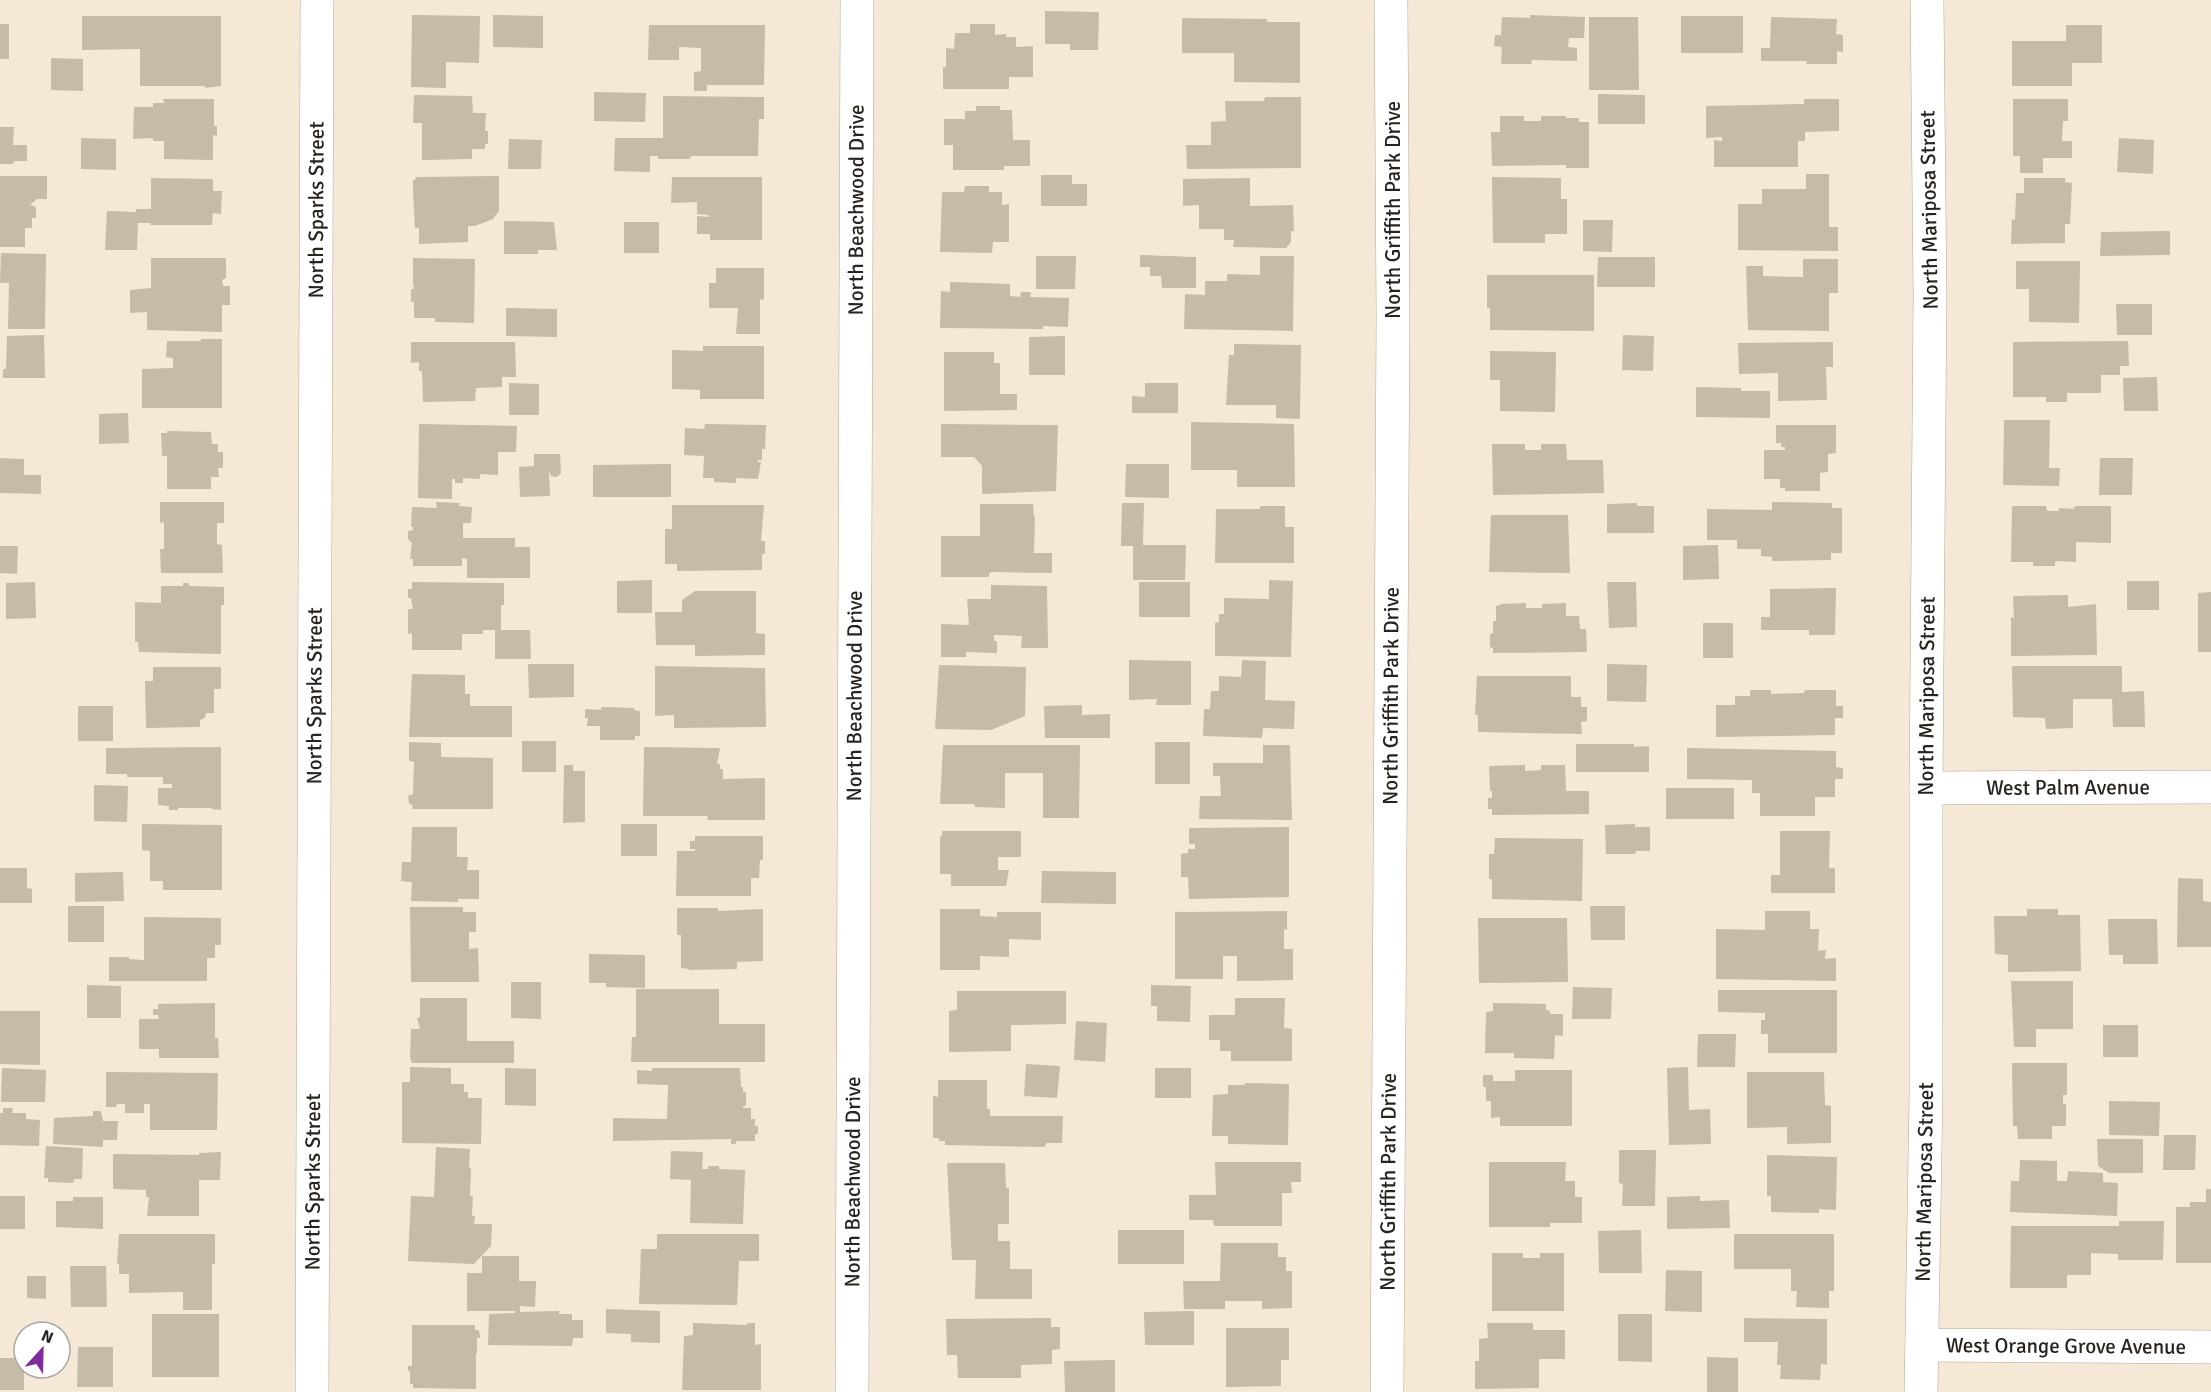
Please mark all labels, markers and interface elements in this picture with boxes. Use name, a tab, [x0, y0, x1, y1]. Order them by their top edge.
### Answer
street label: North Griffith Park Drive	[1380, 101, 1406, 319]
street label: North Beachwood Drive	[843, 104, 870, 316]
street label: North Mariposa Street	[1914, 110, 1944, 310]
street label: North Sparks Street	[303, 121, 330, 299]
street label: North Griffith Park Drive	[1377, 587, 1404, 805]
street label: North Beachwood Drive	[841, 590, 868, 802]
street label: North Mariposa Street	[1913, 596, 1941, 796]
street label: North Sparks Street	[301, 607, 328, 785]
street label: West Palm Avenue	[1986, 774, 2150, 801]
street label: North Griffith Park Drive	[1375, 1073, 1402, 1291]
street label: North Beachwood Drive	[839, 1076, 866, 1288]
street label: North Mariposa Street	[1910, 1082, 1939, 1282]
street label: North Sparks Street	[299, 1093, 326, 1271]
north arrow	[12, 1320, 72, 1380]
text: N	[38, 1326, 56, 1348]
street label: West Orange Grove Avenue	[1946, 1332, 2186, 1360]

